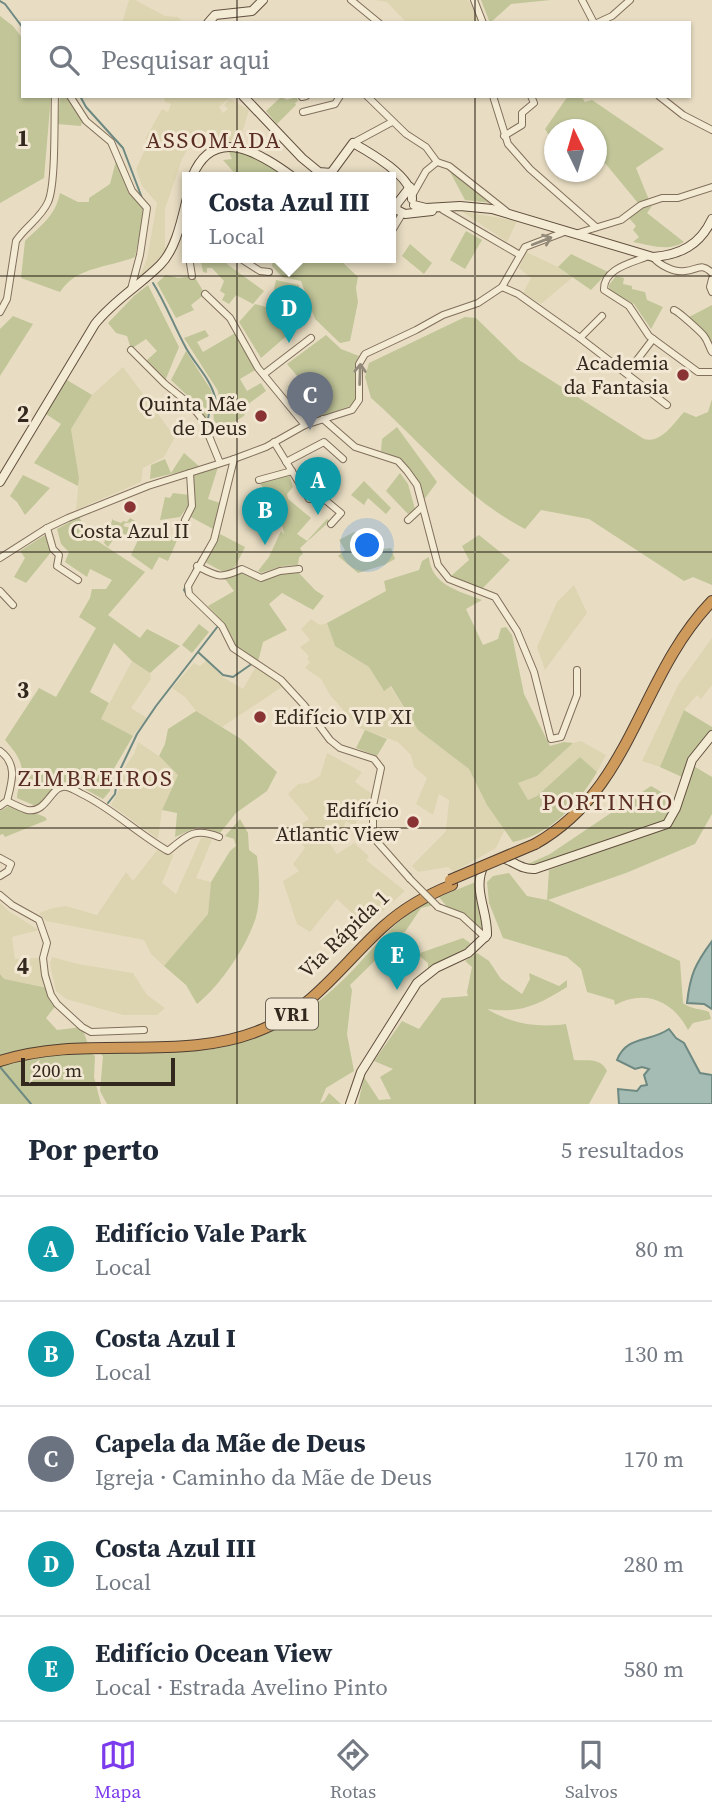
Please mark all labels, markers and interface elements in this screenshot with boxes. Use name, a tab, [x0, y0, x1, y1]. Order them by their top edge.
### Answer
search box	[21, 21, 691, 98]
icon: search	[45, 41, 83, 79]
text: Pesquisar aqui	[101, 42, 270, 78]
north arrow	[544, 119, 607, 182]
text: 1	[17, 122, 29, 154]
district label: ASSOMADA	[146, 124, 282, 156]
popup	[182, 172, 396, 263]
text: Costa Azul III	[209, 184, 370, 220]
text: Local	[209, 220, 265, 252]
one-way arrow	[530, 234, 552, 246]
pin: D	[266, 285, 312, 343]
place label: Academia da Fantasia	[564, 348, 669, 401]
one-way arrow	[353, 363, 366, 386]
marker: Academia da Fantasia	[675, 367, 691, 383]
pin: C	[287, 372, 333, 430]
place label: Quinta Mãe de Deus	[139, 389, 247, 442]
text: 2	[17, 398, 29, 430]
marker: Quinta Mãe de Deus	[253, 408, 269, 424]
pin: A	[295, 457, 341, 515]
pin: B	[242, 487, 288, 545]
marker: Costa Azul II	[122, 499, 138, 515]
place label: Costa Azul II	[71, 516, 189, 545]
your location	[350, 528, 384, 562]
text: 3	[17, 674, 29, 706]
place label: Edifício VIP XI	[274, 702, 412, 731]
marker: Edifício VIP XI	[252, 709, 268, 725]
district label: ZIMBREIROS	[18, 762, 174, 794]
district label: PORTINHO	[542, 786, 674, 818]
place label: Edifício Atlantic View	[275, 795, 399, 848]
marker: Edifício Atlantic View	[405, 814, 421, 830]
street label: Via Rápida 1	[292, 883, 395, 984]
pin: E	[374, 932, 420, 990]
text: 4	[17, 950, 29, 982]
road number: VR1	[266, 998, 318, 1030]
scale bar	[21, 1055, 175, 1087]
text: 200 m	[32, 1057, 82, 1083]
text: Por perto	[28, 1129, 159, 1170]
text: 5 resultados	[561, 1134, 684, 1166]
text: Edifício Vale Park	[95, 1215, 307, 1251]
text: A	[43, 1233, 59, 1265]
text: 80 m	[635, 1233, 684, 1265]
text: Local	[95, 1251, 151, 1283]
text: Costa Azul I	[95, 1320, 236, 1356]
text: B	[44, 1338, 58, 1370]
text: 130 m	[623, 1338, 684, 1370]
text: Local	[95, 1356, 151, 1388]
text: Capela da Mãe de Deus	[95, 1425, 366, 1461]
text: C	[44, 1443, 58, 1475]
text: 170 m	[623, 1443, 684, 1475]
text: Igreja · Caminho da Mãe de Deus	[95, 1461, 432, 1493]
text: Costa Azul III	[95, 1530, 256, 1566]
text: D	[43, 1548, 59, 1580]
text: 280 m	[623, 1548, 684, 1580]
text: Local	[95, 1566, 151, 1598]
text: Edifício Ocean View	[95, 1635, 333, 1671]
text: E	[44, 1653, 58, 1685]
text: 580 m	[623, 1653, 684, 1685]
text: Local · Estrada Avelino Pinto	[95, 1671, 388, 1703]
tab: Mapa	[94, 1736, 141, 1804]
tab: Rotas	[330, 1736, 376, 1804]
tab: Salvos	[565, 1736, 618, 1804]

